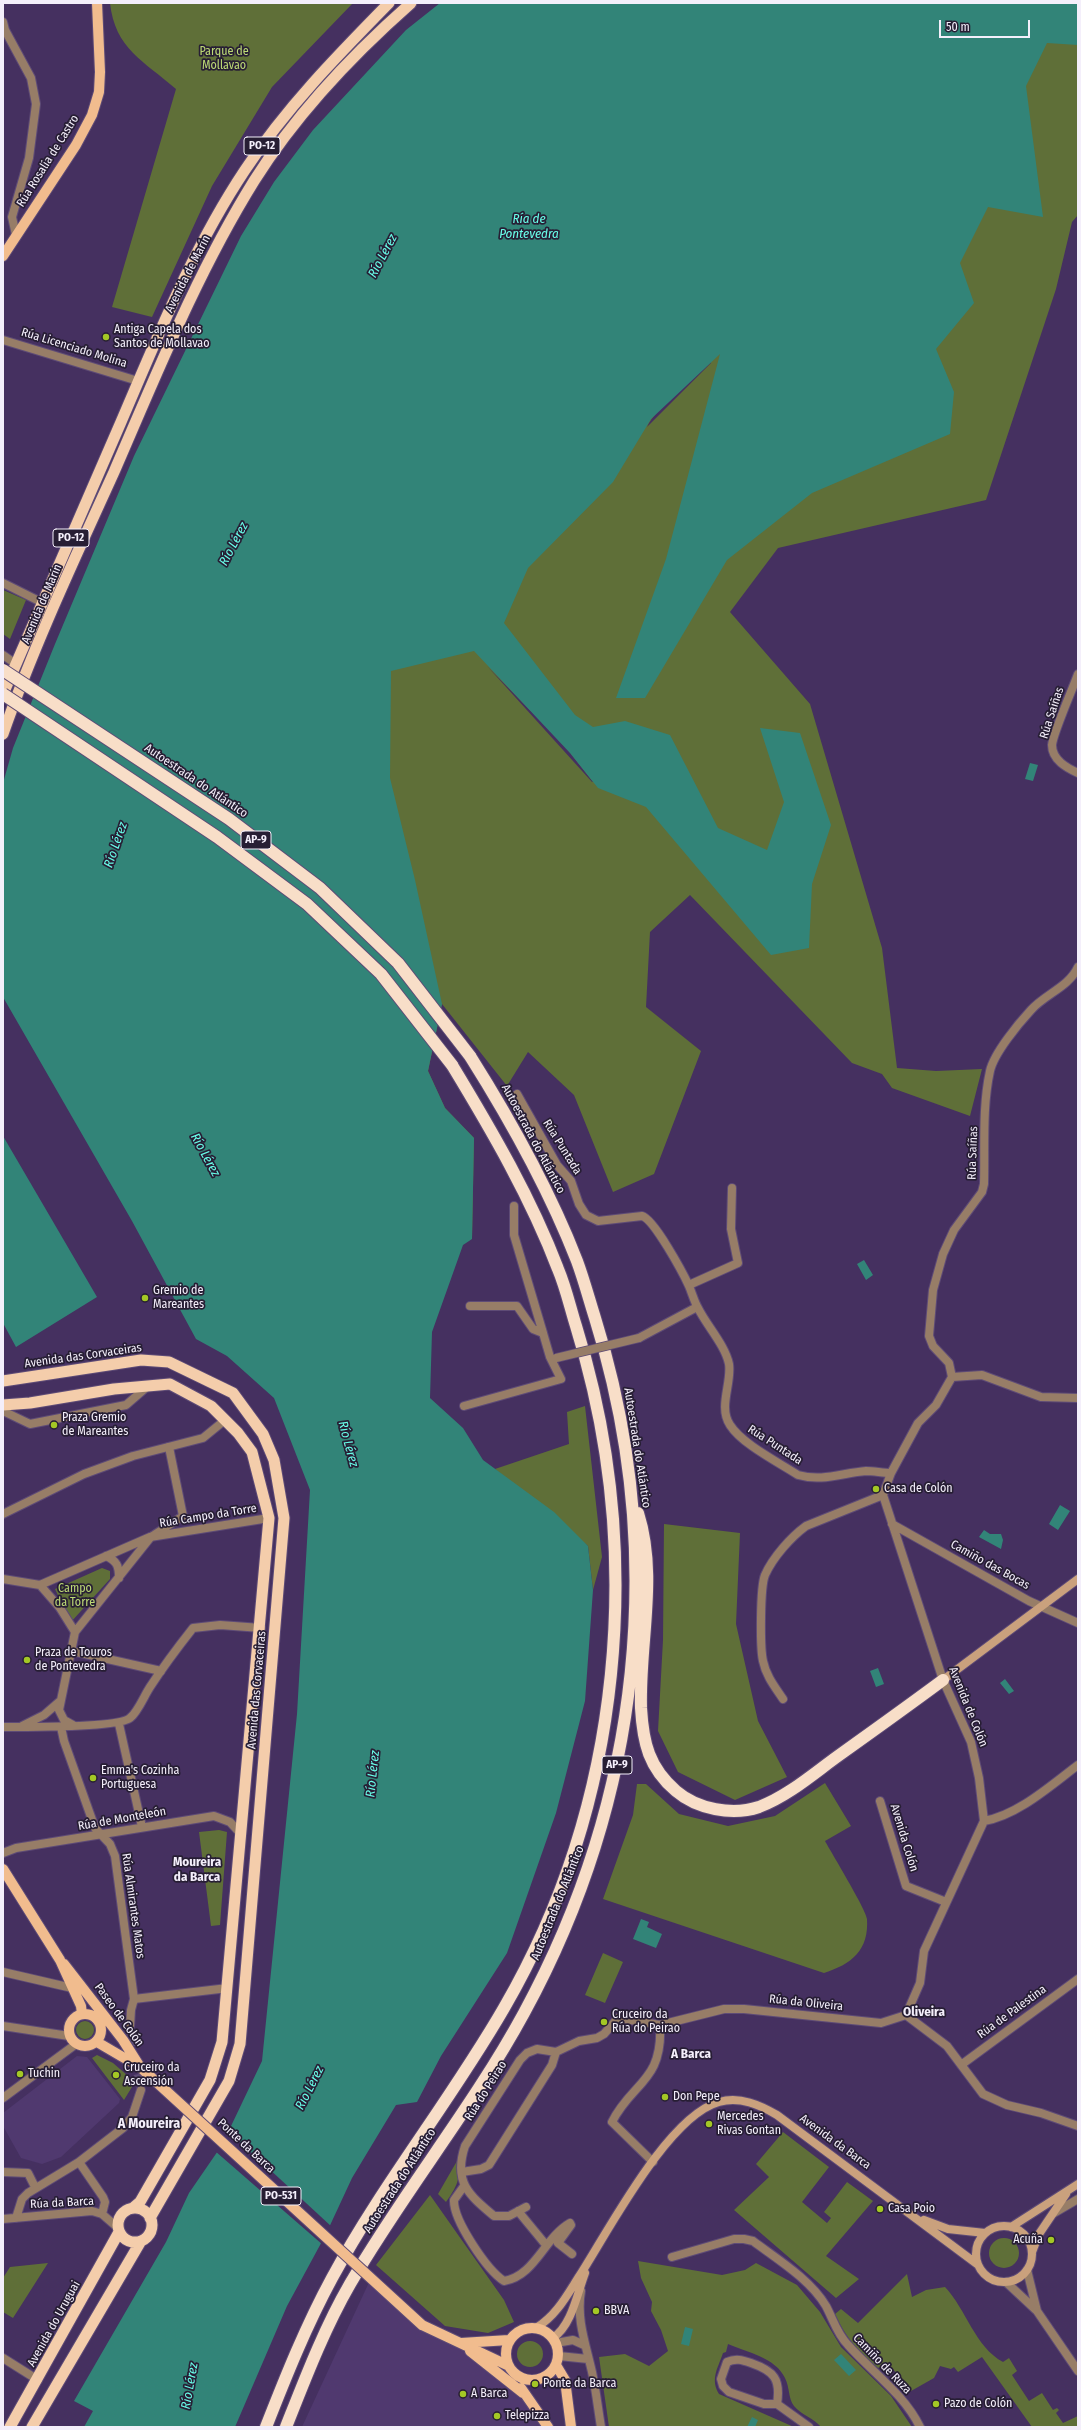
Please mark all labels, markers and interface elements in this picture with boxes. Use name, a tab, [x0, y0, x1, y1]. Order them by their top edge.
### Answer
scale bar	[941, 12, 1032, 38]
text: 50 m	[946, 20, 970, 34]
park label: Parque de Mollavao	[199, 45, 249, 73]
street label: Rúa Rosalía de Castro	[14, 112, 82, 210]
road number: PO-12	[244, 137, 280, 155]
water label: Ría de Pontevedra	[499, 211, 559, 242]
water label: Río Lérez	[365, 232, 401, 280]
street label: Avenida de Marín	[162, 233, 214, 315]
place label: Antiga Capela dos Santos de Mollavao	[114, 323, 210, 351]
street label: Rúa Licenciado Molina	[19, 325, 129, 371]
marker: Antiga Capela dos Santos de Mollavao	[101, 332, 111, 342]
water label: Río Lérez	[216, 520, 252, 568]
road number: PO-12	[53, 529, 89, 547]
street label: Avenida de Marín	[19, 562, 65, 646]
street label: Rúa Saíñas	[1037, 685, 1067, 741]
street label: Autoestrada do Atlántico	[142, 741, 250, 821]
water label: Río Lérez	[101, 820, 131, 870]
road number: AP-9	[241, 831, 271, 849]
street label: Autoestrada do Atlántico	[498, 1082, 568, 1196]
street label: Rúa Puntada	[539, 1117, 585, 1177]
street label: Rúa Saíñas	[965, 1126, 981, 1180]
water label: Río Lérez	[187, 1131, 223, 1179]
place label: Gremio de Mareantes	[153, 1284, 204, 1312]
marker: Gremio de Mareantes	[140, 1293, 150, 1303]
street label: Avenida das Corvaceiras	[23, 1341, 143, 1371]
street label: Autoestrada do Atlántico	[620, 1387, 654, 1509]
place label: Praza Gremio de Mareantes	[62, 1411, 128, 1439]
water label: Río Lérez	[334, 1419, 362, 1469]
marker: Praza Gremio de Mareantes	[49, 1420, 59, 1430]
street label: Rúa Puntada	[745, 1422, 805, 1468]
place label: Casa de Colón	[884, 1482, 953, 1496]
marker: Casa de Colón	[871, 1484, 881, 1494]
street label: Rúa Campo da Torre	[158, 1501, 258, 1531]
street label: Camiño das Bocas	[948, 1537, 1032, 1593]
park label: Campo da Torre	[55, 1582, 95, 1610]
street label: Avenida das Corvaceiras	[245, 1631, 269, 1749]
place label: Praza de Touros de Pontevedra	[35, 1646, 112, 1674]
marker: Praza de Touros de Pontevedra	[22, 1655, 32, 1665]
street label: Avenida de Colón	[945, 1665, 991, 1749]
water label: Río Lérez	[363, 1750, 383, 1798]
road number: AP-9	[602, 1756, 632, 1774]
place label: Emma's Cozinha Portuguesa	[101, 1764, 179, 1792]
marker: Emma's Cozinha Portuguesa	[88, 1773, 98, 1783]
street label: Avenida Colón	[887, 1802, 921, 1874]
street label: Rúa de Monteleón	[77, 1804, 167, 1834]
street label: Autoestrada do Atlántico	[529, 1844, 587, 1962]
street label: Rúa Almirantes Matos	[118, 1852, 148, 1960]
district label: Moureira da Barca	[173, 1854, 221, 1885]
street label: Paseo de Colón	[91, 1981, 147, 2049]
street label: Rúa de Palestina	[975, 1982, 1049, 2042]
street label: Rúa da Oliveira	[768, 1992, 844, 2014]
district label: Oliveira	[903, 2004, 945, 2020]
place label: Cruceiro da Rúa do Peirao	[612, 2008, 680, 2036]
marker: Cruceiro da Rúa do Peirao	[599, 2017, 609, 2027]
district label: A Barca	[671, 2046, 711, 2062]
street label: Rúa do Peirao	[462, 2058, 510, 2124]
place label: Cruceiro da Ascensión	[124, 2061, 180, 2089]
water label: Río Lérez	[292, 2064, 328, 2112]
place label: Tuchin	[28, 2067, 60, 2081]
marker: Tuchin	[15, 2069, 25, 2079]
marker: Cruceiro da Ascensión	[111, 2070, 121, 2080]
place label: Don Pepe	[673, 2090, 720, 2104]
marker: Don Pepe	[660, 2092, 670, 2102]
place label: Mercedes Rivas Gontan	[717, 2110, 781, 2138]
street label: Avenida da Barca	[797, 2111, 873, 2173]
district label: A Moureira	[118, 2116, 180, 2132]
street label: Ponte da Barca	[214, 2116, 278, 2176]
marker: Mercedes Rivas Gontan	[704, 2119, 714, 2129]
street label: Autoestrada do Atlántico	[361, 2126, 439, 2236]
road number: PO-531	[261, 2187, 301, 2205]
street label: Rúa da Barca	[30, 2194, 94, 2212]
place label: Casa Poio	[888, 2202, 935, 2216]
marker: Casa Poio	[875, 2204, 885, 2214]
place label: Acuña	[1013, 2233, 1043, 2247]
marker: Acuña	[1046, 2235, 1056, 2245]
street label: Avenida do Uruguai	[24, 2279, 84, 2369]
place label: BBVA	[604, 2304, 629, 2318]
marker: BBVA	[591, 2306, 601, 2316]
street label: Camiño de Ruza	[850, 2331, 914, 2397]
water label: Río Lérez	[178, 2361, 202, 2411]
place label: Ponte da Barca	[543, 2377, 616, 2391]
marker: Ponte da Barca	[530, 2379, 540, 2389]
place label: A Barca	[471, 2387, 507, 2401]
marker: A Barca	[458, 2389, 468, 2399]
place label: Pazo de Colón	[944, 2397, 1012, 2411]
marker: Pazo de Colón	[931, 2399, 941, 2409]
place label: Telepizza	[505, 2409, 549, 2423]
marker: Telepizza	[492, 2411, 502, 2421]

